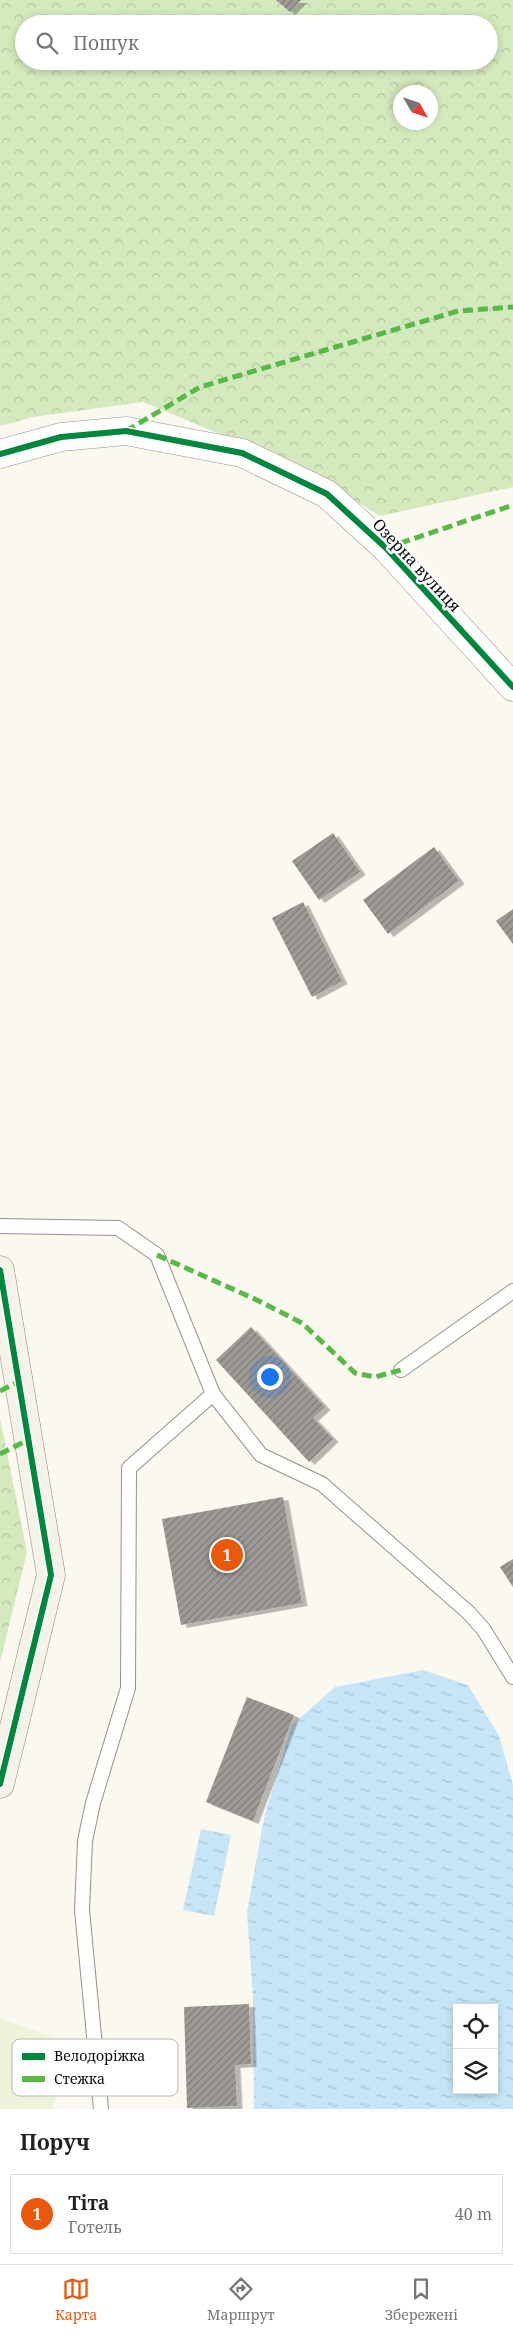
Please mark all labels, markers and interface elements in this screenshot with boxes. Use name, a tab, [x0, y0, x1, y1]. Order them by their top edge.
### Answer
search box	[15, 15, 498, 70]
icon: search	[33, 29, 61, 57]
text: Пошук	[73, 30, 139, 56]
north arrow	[393, 85, 438, 130]
street label: Озерна вулиця	[368, 513, 466, 617]
your location	[257, 1364, 283, 1390]
pin: 1	[211, 1536, 243, 1574]
map controls	[453, 2004, 498, 2094]
button: locate	[453, 2004, 498, 2049]
legend	[12, 2039, 178, 2096]
text: Велодоріжка	[54, 2046, 145, 2065]
button: layers	[453, 2049, 498, 2094]
text: Стежка	[54, 2069, 105, 2088]
text: Поруч	[20, 2128, 90, 2156]
text: Тіта	[68, 2190, 109, 2216]
text: 1	[32, 2203, 42, 2225]
text: 40 m	[455, 2203, 492, 2225]
text: Готель	[68, 2216, 122, 2238]
tab: Карта	[55, 2275, 97, 2324]
tab: Маршрут	[207, 2275, 275, 2324]
tab: Збережені	[385, 2275, 458, 2324]

